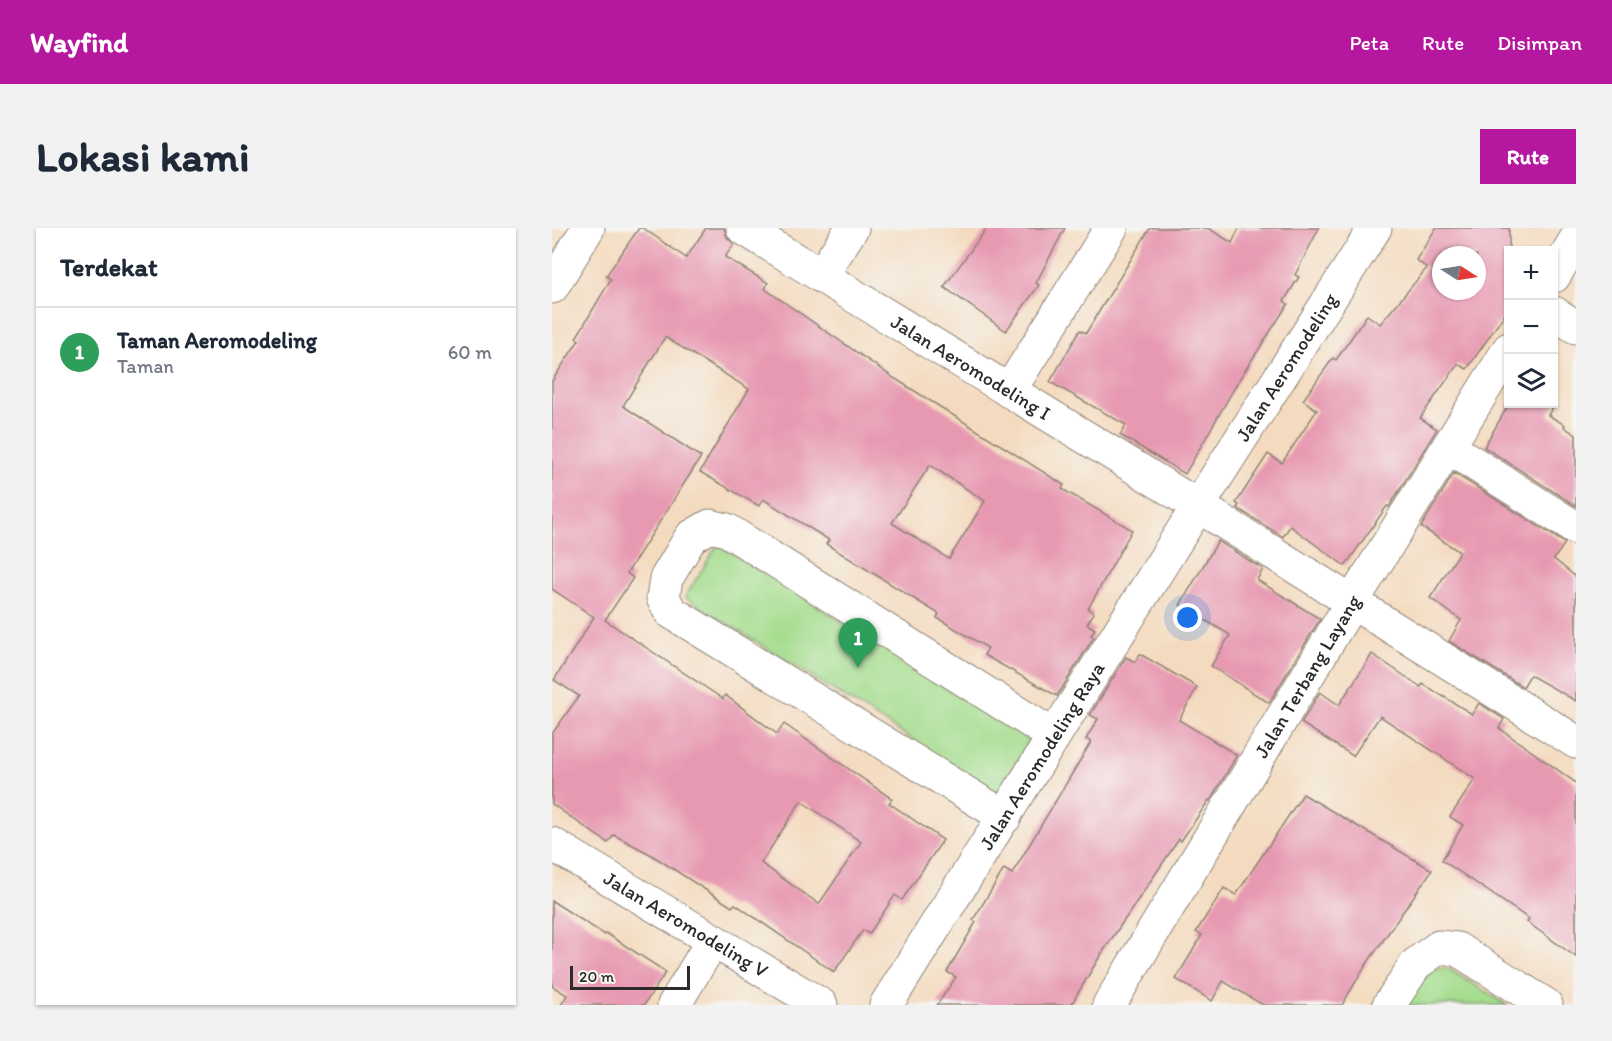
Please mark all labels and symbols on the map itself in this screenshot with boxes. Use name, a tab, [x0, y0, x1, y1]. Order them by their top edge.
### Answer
north arrow	[1432, 246, 1486, 300]
street label: Jalan Aeromodeling	[1230, 288, 1343, 446]
street label: Jalan Aeromodeling I	[887, 309, 1055, 425]
street label: Jalan Terbang Layang	[1249, 590, 1366, 762]
your location	[1173, 603, 1202, 632]
pin: 1	[838, 618, 878, 668]
street label: Jalan Aeromodeling Raya	[974, 657, 1110, 854]
street label: Jalan Aeromodeling V	[599, 866, 772, 983]
scale bar	[570, 963, 690, 990]

